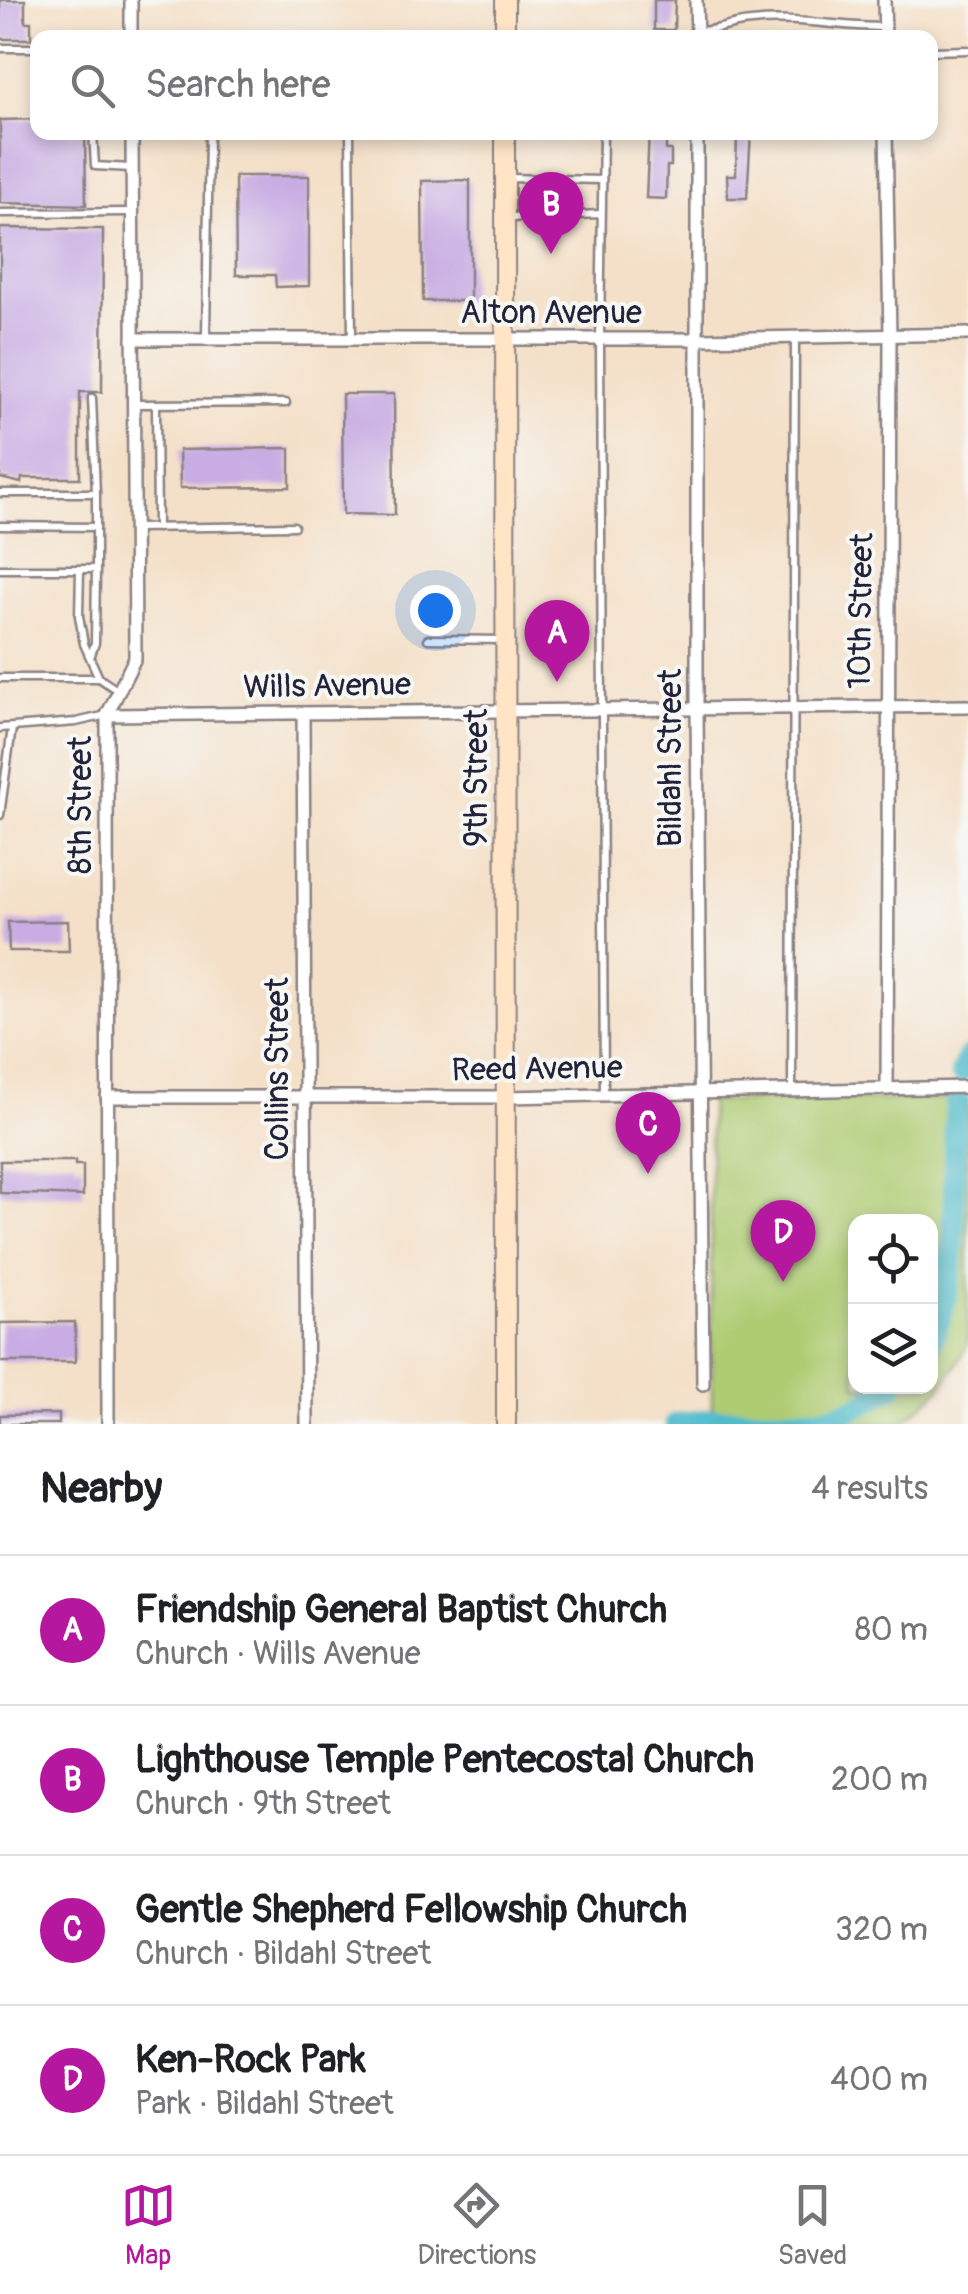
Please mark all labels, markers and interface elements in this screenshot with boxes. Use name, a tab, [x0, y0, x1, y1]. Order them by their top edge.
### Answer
search box	[30, 30, 938, 140]
icon: search	[65, 58, 120, 113]
text: Search here	[145, 61, 331, 109]
pin: B	[518, 172, 584, 254]
street label: Alton Avenue	[460, 293, 642, 333]
street label: 10th Street	[840, 533, 882, 689]
your location	[410, 585, 461, 636]
pin: A	[524, 600, 590, 682]
street label: Wills Avenue	[243, 665, 412, 707]
street label: Bildahl Street	[651, 669, 691, 847]
street label: 9th Street	[457, 709, 497, 847]
street label: 8th Street	[61, 736, 101, 874]
street label: Collins Street	[258, 977, 298, 1161]
street label: Reed Avenue	[451, 1048, 623, 1090]
pin: C	[616, 1092, 680, 1174]
pin: D	[750, 1200, 816, 1282]
map controls	[848, 1214, 938, 1394]
button: locate	[848, 1214, 938, 1304]
button: layers	[848, 1304, 938, 1394]
text: Nearby	[40, 1463, 162, 1515]
text: 4 results	[811, 1469, 928, 1509]
text: Friendship General Baptist Church	[135, 1586, 667, 1634]
text: A	[62, 1610, 83, 1650]
text: 80 m	[855, 1610, 928, 1650]
text: Church · Wills Avenue	[135, 1634, 421, 1674]
text: Lighthouse Temple Pentecostal Church	[135, 1736, 754, 1784]
text: B	[63, 1760, 82, 1800]
text: 200 m	[831, 1760, 928, 1800]
text: Church · 9th Street	[135, 1784, 391, 1824]
text: Gentle Shepherd Fellowship Church	[135, 1886, 687, 1934]
text: C	[63, 1910, 82, 1950]
text: 320 m	[835, 1910, 928, 1950]
text: Church · Bildahl Street	[135, 1934, 431, 1974]
text: Ken-Rock Park	[135, 2036, 366, 2084]
text: D	[62, 2060, 83, 2100]
text: 400 m	[830, 2060, 928, 2100]
text: Park · Bildahl Street	[135, 2084, 394, 2124]
tab: Map	[121, 2178, 176, 2273]
tab: Directions	[417, 2178, 536, 2273]
tab: Saved	[778, 2178, 847, 2273]

